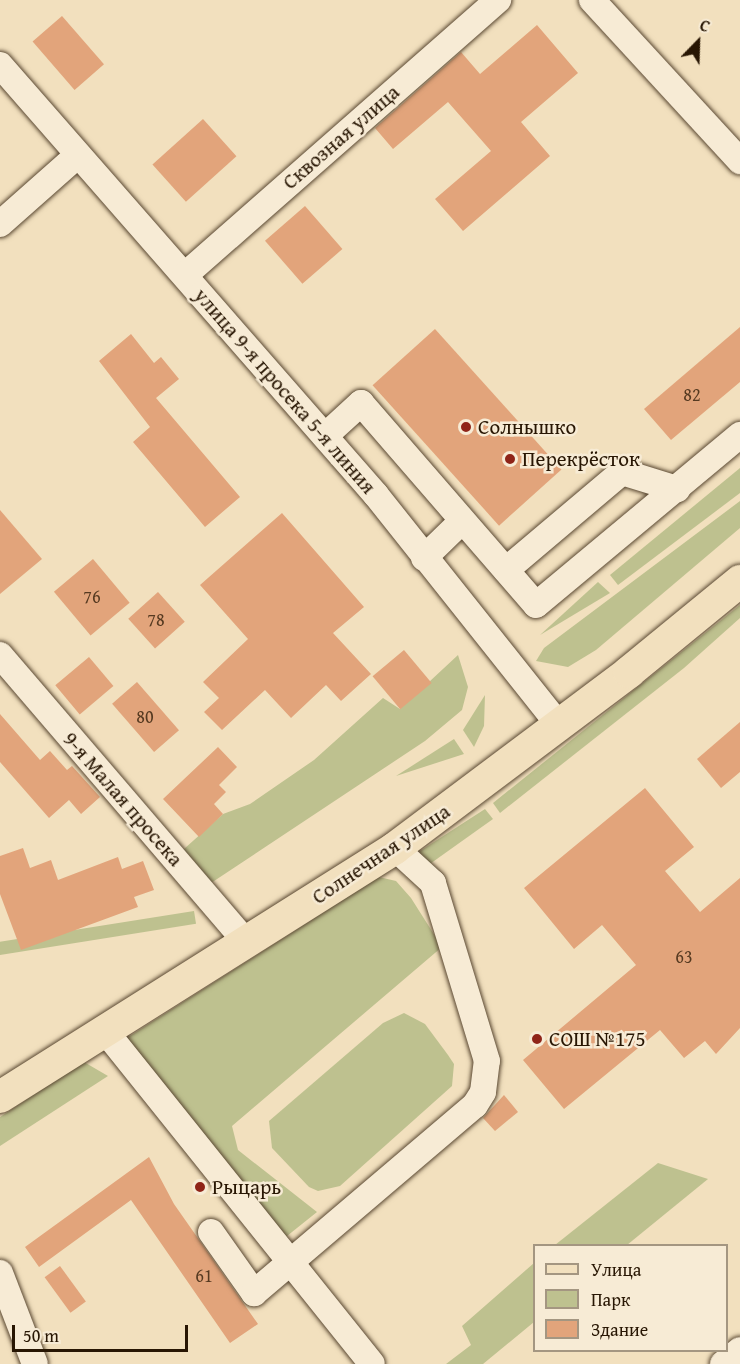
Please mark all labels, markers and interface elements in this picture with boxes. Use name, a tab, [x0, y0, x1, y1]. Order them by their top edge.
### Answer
north arrow	[668, 12, 728, 72]
text: С	[696, 13, 714, 38]
street label: Сквозная улица	[277, 79, 405, 195]
street label: улица 9-я просека 5-я линия	[189, 283, 381, 499]
house number: 82	[683, 384, 701, 406]
place label: Солнышко	[478, 414, 576, 440]
marker: Солнышко	[459, 420, 473, 434]
place label: Перекрёсток	[522, 446, 640, 472]
marker: Перекрёсток	[503, 452, 517, 466]
house number: 76	[83, 586, 101, 608]
house number: 78	[147, 609, 165, 631]
house number: 80	[136, 706, 154, 728]
street label: 9-я Малая просека	[58, 727, 188, 871]
street label: Солнечная улица	[307, 799, 455, 909]
house number: 63	[675, 946, 693, 968]
place label: СОШ №175	[549, 1026, 646, 1052]
marker: СОШ №175	[530, 1032, 544, 1046]
place label: Рыцарь	[212, 1174, 281, 1200]
marker: Рыцарь	[193, 1180, 207, 1194]
legend	[533, 1244, 728, 1352]
text: Улица	[591, 1256, 641, 1283]
house number: 61	[195, 1265, 213, 1287]
text: Парк	[591, 1286, 630, 1313]
scale bar	[15, 1313, 190, 1351]
text: Здание	[591, 1316, 648, 1343]
text: 50 m	[23, 1322, 59, 1349]

